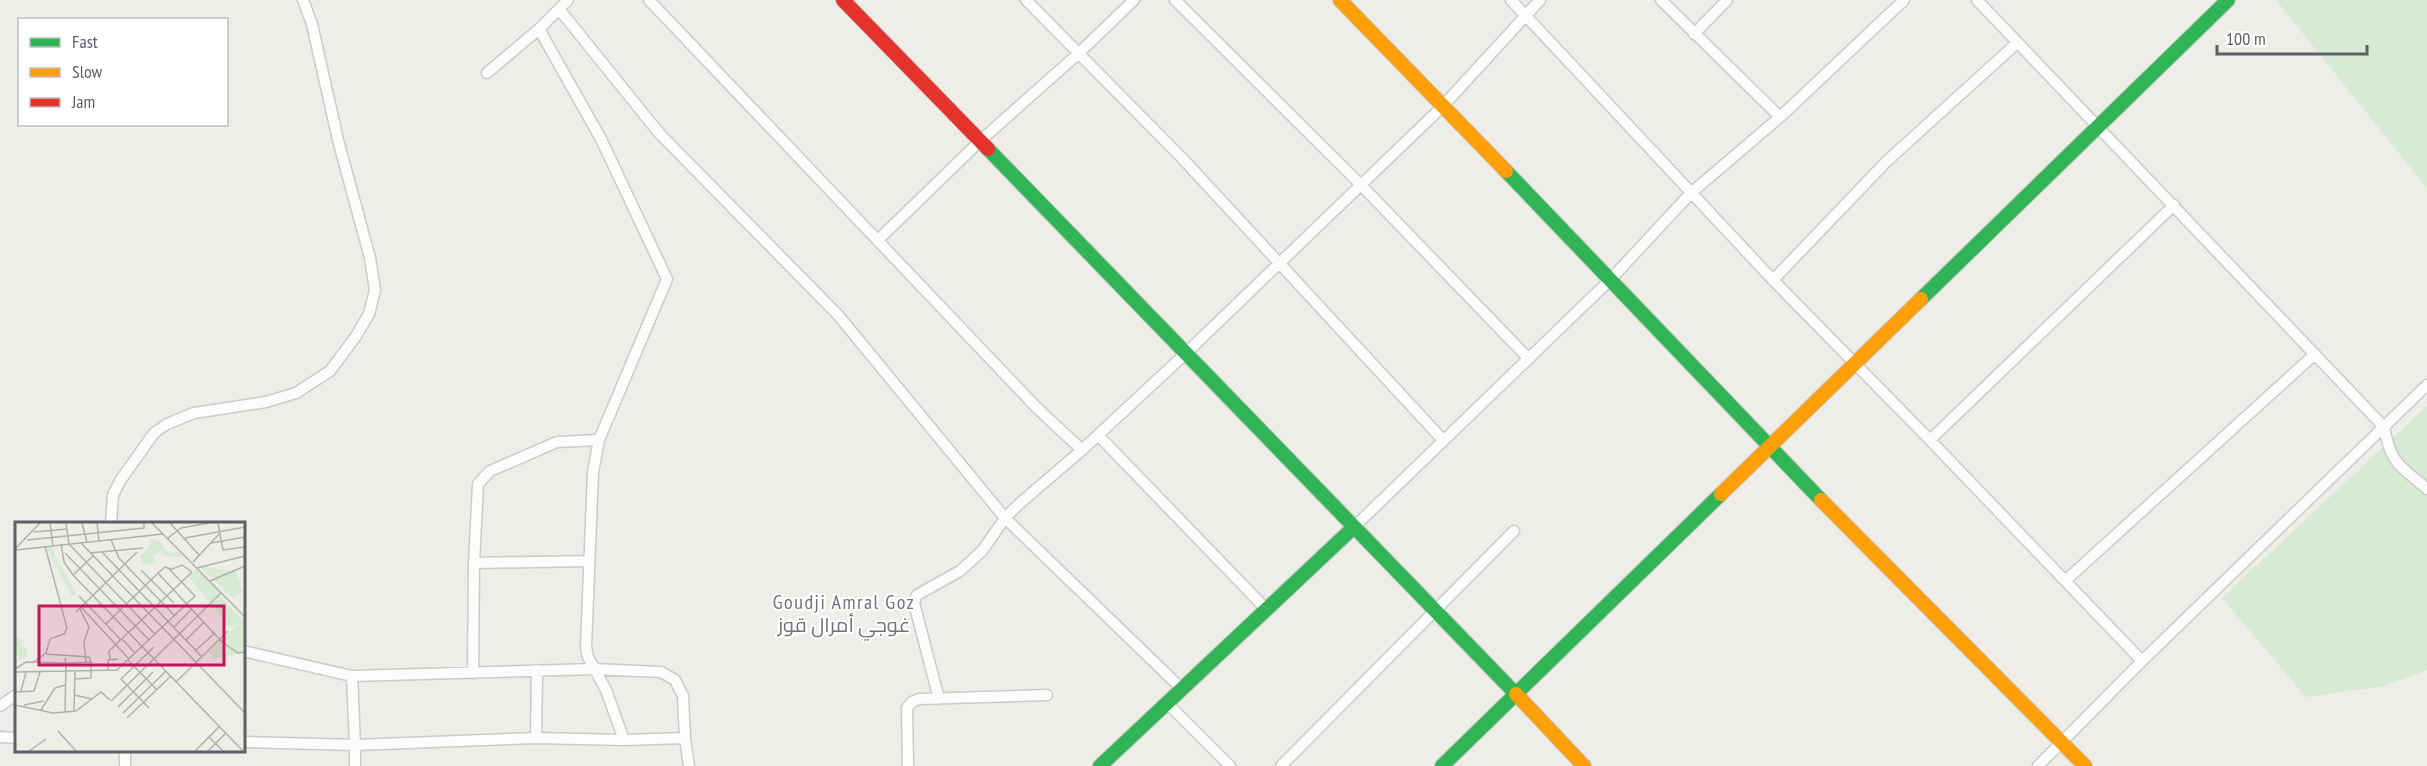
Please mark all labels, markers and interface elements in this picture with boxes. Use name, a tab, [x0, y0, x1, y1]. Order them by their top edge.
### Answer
legend	[18, 18, 228, 126]
scale bar	[2217, 18, 2367, 56]
text: 100 m	[2226, 27, 2266, 50]
text: Fast	[72, 30, 98, 53]
text: Slow	[72, 60, 103, 83]
text: Jam	[71, 90, 95, 113]
inset map	[15, 522, 244, 751]
district label: Goudji Amral Goz غوجي أمرال قوز	[773, 589, 915, 641]

